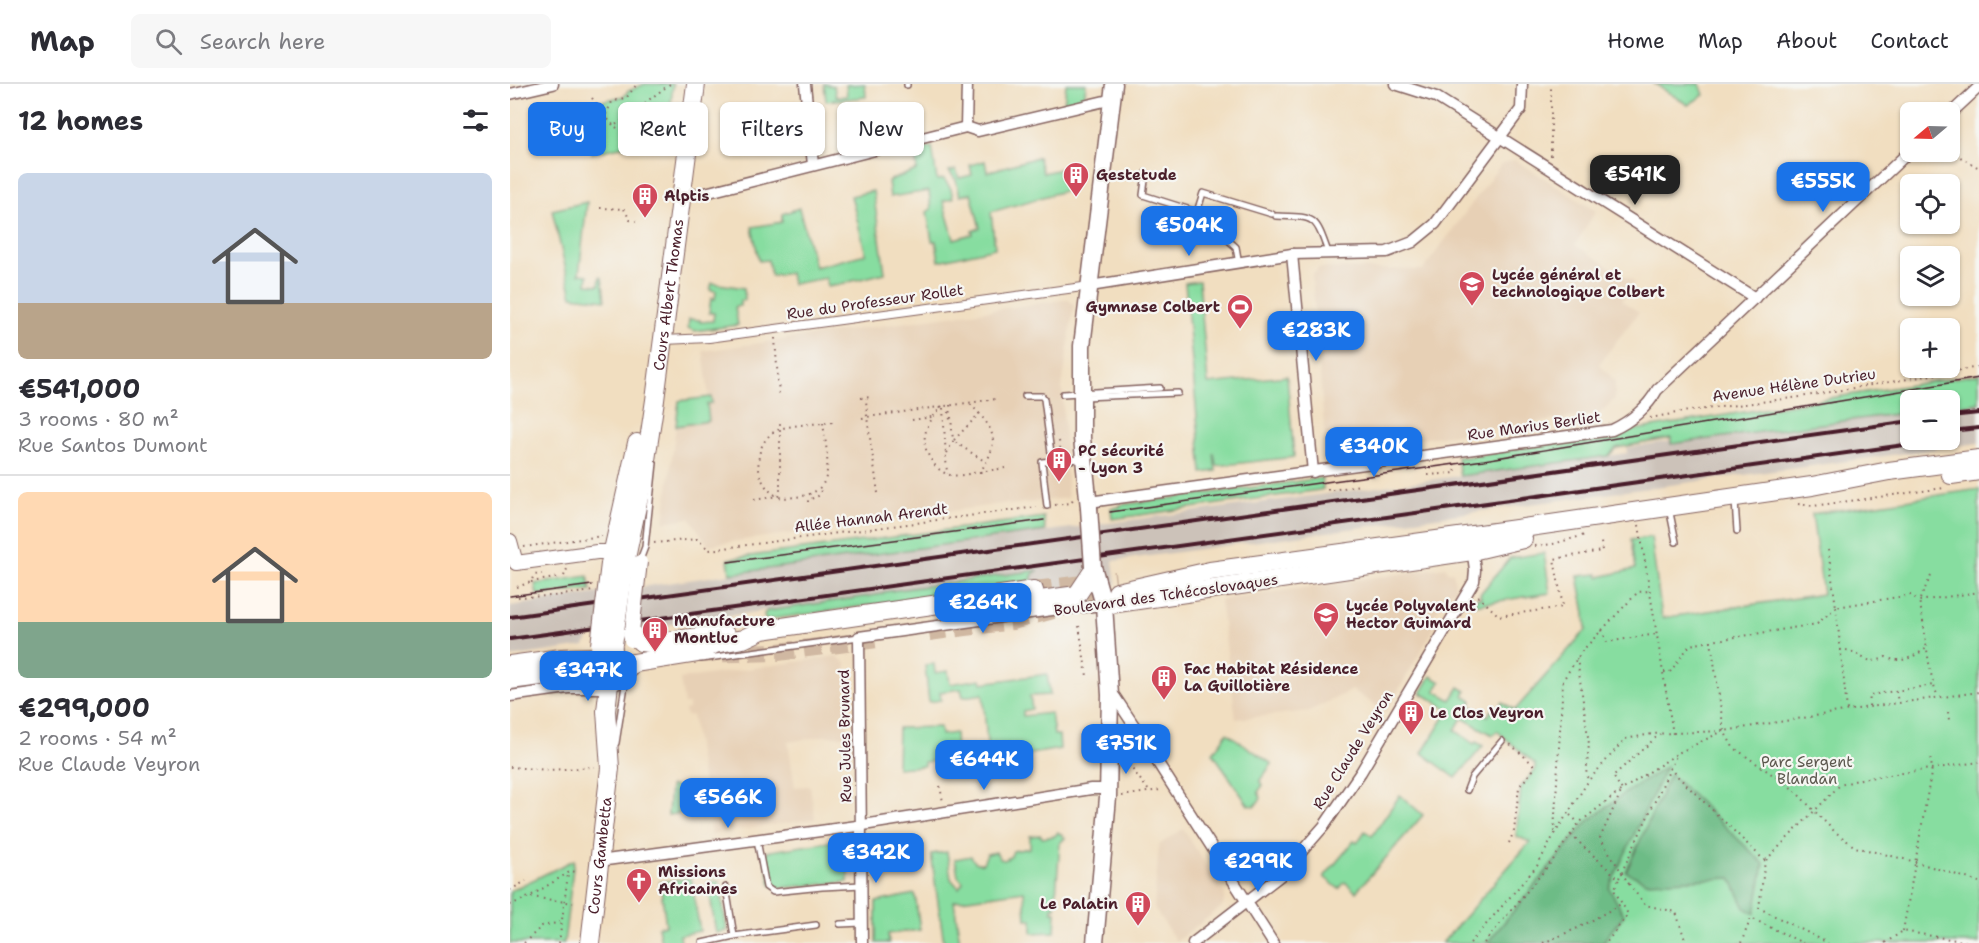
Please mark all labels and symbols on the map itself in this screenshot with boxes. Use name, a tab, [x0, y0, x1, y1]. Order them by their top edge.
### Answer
north arrow	[1900, 102, 1960, 162]
pin: €541K	[1593, 155, 1677, 206]
building icon: Gestetude	[1061, 160, 1091, 198]
pin: €555K	[1781, 162, 1865, 213]
place label: Gestetude	[1096, 165, 1177, 185]
building icon: Alptis	[630, 181, 660, 219]
place label: Alptis	[664, 186, 709, 206]
pin: €504K	[1147, 206, 1231, 257]
street label: Cours Albert Thomas	[649, 218, 688, 372]
place label: Lycée général et technologique Colbert	[1492, 265, 1665, 302]
school or university icon: Lycée général et technologique Colbert	[1457, 269, 1487, 307]
street label: Rue du Professeur Rollet	[785, 280, 965, 324]
sports icon: Gymnase Colbert	[1225, 292, 1255, 330]
place label: Gymnase Colbert	[1086, 297, 1220, 317]
pin: €283K	[1274, 311, 1358, 362]
street label: Avenue Hélène Dutrieu	[1711, 364, 1877, 406]
street label: Rue Marius Berliet	[1466, 407, 1602, 445]
pin: €340K	[1332, 427, 1416, 478]
place label: PC sécurité - Lyon 3	[1078, 441, 1164, 478]
building icon: PC sécurité - Lyon 3	[1044, 445, 1074, 483]
street label: Allée Hannah Arendt	[793, 499, 949, 537]
street label: Boulevard des Tchécoslovaques	[1053, 569, 1279, 621]
pin: €264K	[941, 583, 1025, 634]
place label: Lycée Polyvalent Hector Guimard	[1346, 596, 1476, 633]
school or university icon: Lycée Polyvalent Hector Guimard	[1311, 600, 1341, 638]
place label: Manufacture Montluc	[674, 611, 775, 648]
building icon: Manufacture Montluc	[640, 615, 670, 653]
pin: €347K	[546, 651, 630, 702]
place label: Fac Habitat Résidence La Guillotière	[1184, 659, 1358, 696]
building icon: Fac Habitat Résidence La Guillotière	[1149, 663, 1179, 701]
street label: Rue Jules Brunard	[834, 669, 856, 803]
street label: Rue Claude Veyron	[1308, 687, 1398, 813]
building icon: Le Clos Veyron	[1396, 698, 1426, 736]
place label: Le Clos Veyron	[1430, 703, 1544, 723]
pin: €751K	[1084, 724, 1168, 775]
pin: €644K	[942, 740, 1026, 791]
park label: Parc Sergent Blandan	[1761, 752, 1853, 789]
pin: €566K	[686, 778, 770, 829]
street label: Cours Gambetta	[583, 795, 617, 915]
pin: €342K	[834, 833, 918, 884]
pin: €299K	[1216, 842, 1300, 893]
place label: Missions Africaines	[658, 862, 737, 899]
church icon: Missions Africaines	[624, 866, 654, 904]
building icon: Le Palatin	[1123, 889, 1153, 927]
place label: Le Palatin	[1040, 894, 1118, 914]

